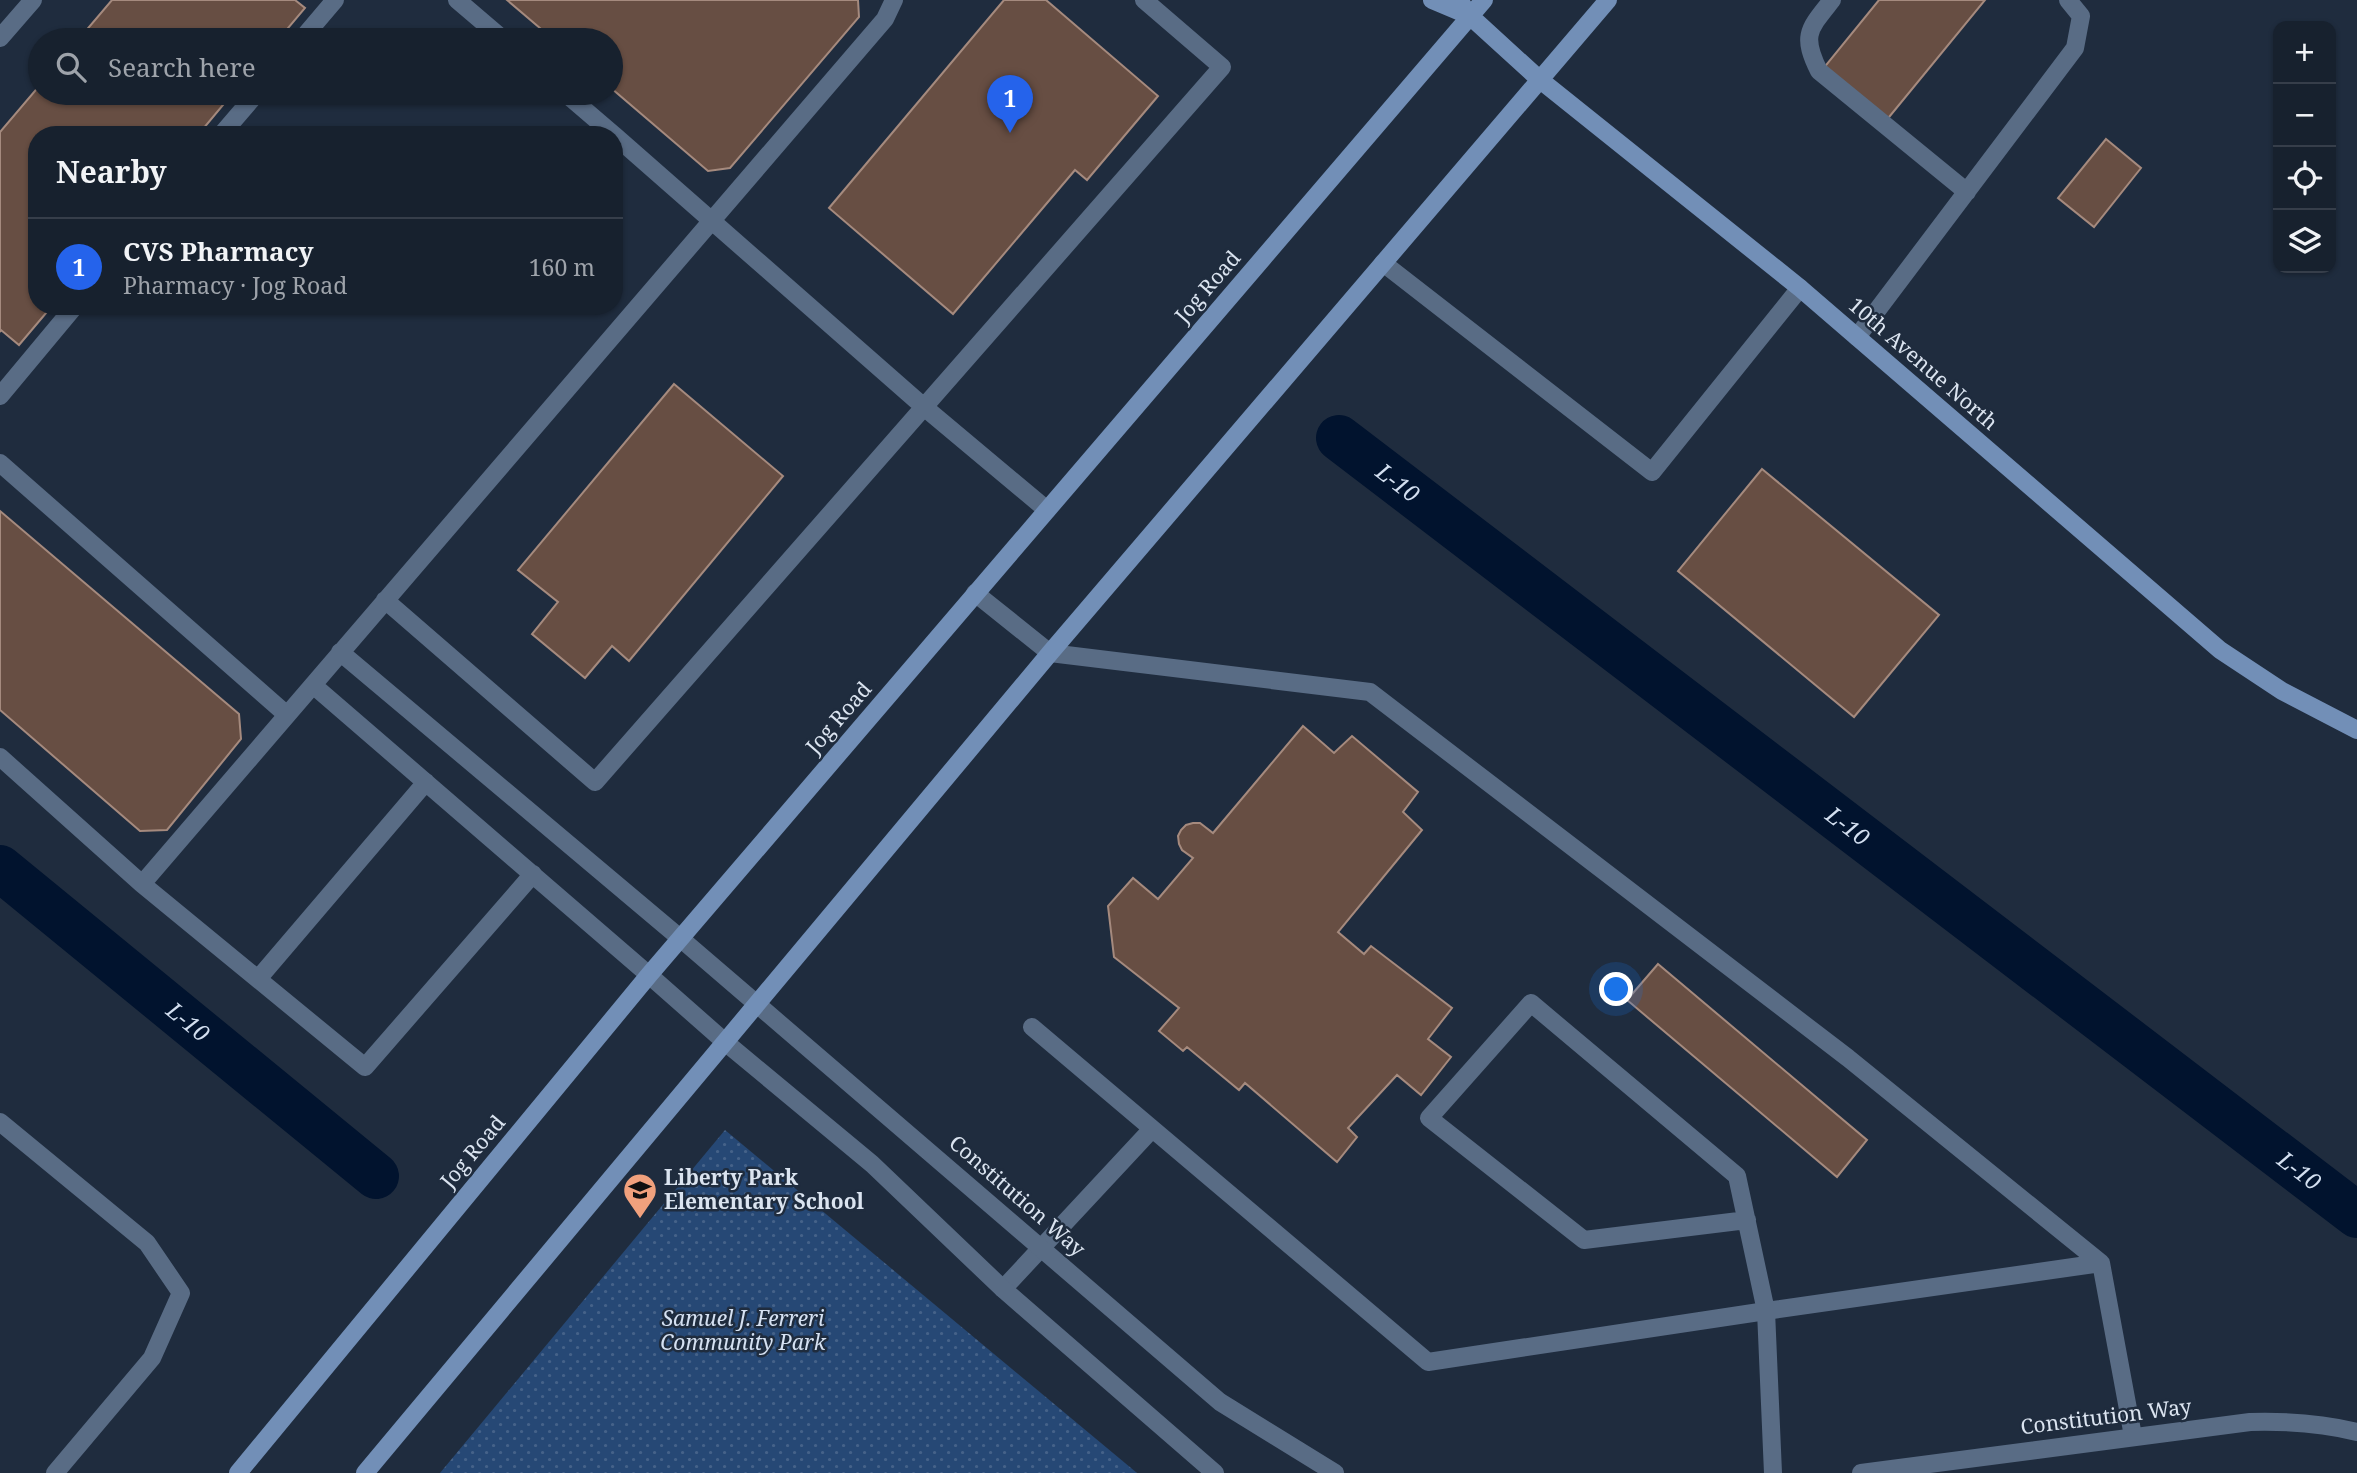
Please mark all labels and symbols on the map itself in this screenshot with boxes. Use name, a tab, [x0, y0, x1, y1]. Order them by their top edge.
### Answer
pin: 1	[987, 75, 1033, 133]
street label: Jog Road	[1167, 244, 1246, 329]
street label: 10th Avenue North	[1843, 291, 2004, 436]
water label: L-10	[1369, 454, 1427, 509]
street label: Jog Road	[798, 675, 877, 760]
water label: L-10	[1819, 798, 1877, 853]
your location	[1599, 972, 1633, 1006]
water label: L-10	[159, 993, 217, 1049]
street label: Jog Road	[433, 1109, 511, 1194]
street label: Constitution Way	[944, 1128, 1092, 1262]
water label: L-10	[2271, 1142, 2328, 1197]
place label: Liberty Park Elementary School	[664, 1163, 865, 1215]
school or university icon: Liberty Park Elementary School	[621, 1171, 659, 1220]
park label: Samuel J. Ferreri Community Park	[660, 1304, 827, 1356]
street label: Constitution Way	[2019, 1392, 2193, 1440]

